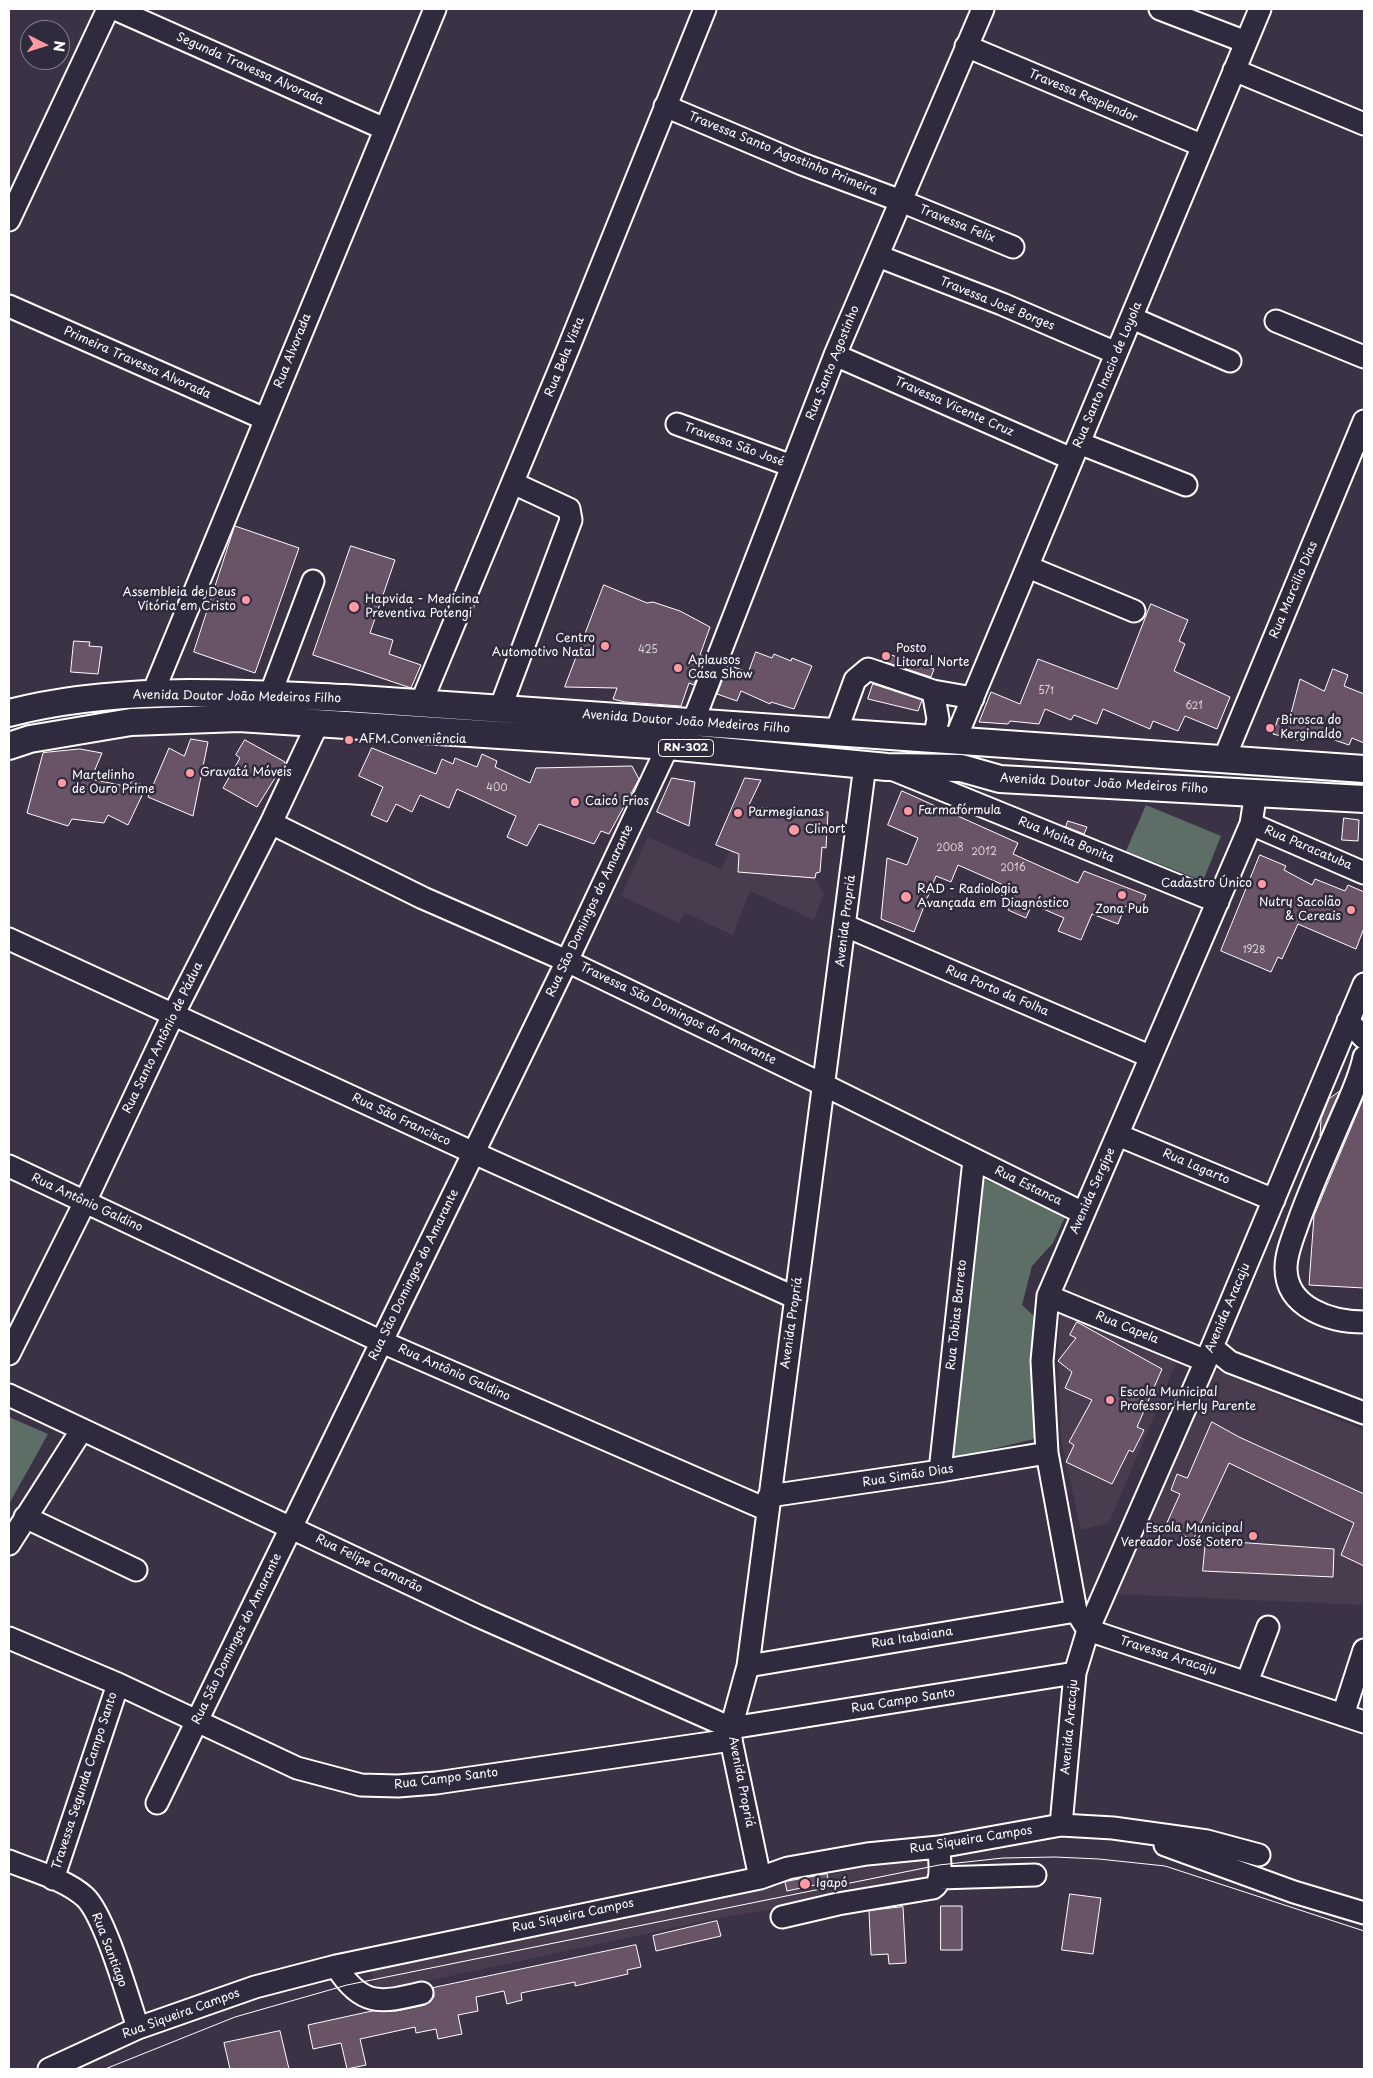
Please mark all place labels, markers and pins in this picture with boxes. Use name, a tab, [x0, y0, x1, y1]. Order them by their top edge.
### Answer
place label: Assembleia de Deus Vitória em Cristo	[123, 586, 236, 614]
place label: Hapvida - Medicina Preventiva Potengi	[365, 593, 479, 621]
marker: Assembleia de Deus Vitória em Cristo	[240, 594, 252, 606]
marker: Hapvida - Medicina Preventiva Potengi	[347, 600, 361, 614]
place label: Centro Automotivo Natal	[492, 632, 595, 660]
marker: Centro Automotivo Natal	[599, 640, 611, 652]
place label: Posto Litoral Norte	[896, 642, 969, 670]
marker: Posto Litoral Norte	[880, 650, 892, 662]
place label: Aplausos Casa Show	[688, 654, 753, 682]
marker: Aplausos Casa Show	[672, 662, 684, 674]
place label: Birosca do Kerginaldo	[1280, 714, 1342, 742]
marker: Birosca do Kerginaldo	[1264, 722, 1276, 734]
place label: AFM Conveniência	[359, 733, 466, 747]
marker: AFM Conveniência	[343, 734, 355, 746]
place label: Gravatá Móveis	[200, 766, 292, 780]
marker: Gravatá Móveis	[184, 767, 196, 779]
place label: Martelinho de Ouro Prime	[72, 769, 155, 797]
marker: Martelinho de Ouro Prime	[56, 777, 68, 789]
place label: Caicó Frios	[585, 795, 649, 809]
marker: Caicó Frios	[569, 796, 581, 808]
place label: Farmafórmula	[918, 804, 1001, 818]
marker: Farmafórmula	[902, 805, 914, 817]
place label: Parmegianas	[748, 806, 824, 820]
marker: Parmegianas	[732, 807, 744, 819]
marker: Clinort	[787, 823, 801, 837]
place label: Clinort	[805, 823, 845, 837]
place label: Cadastro Único	[1161, 877, 1252, 891]
marker: Cadastro Único	[1256, 878, 1268, 890]
place label: RAD - Radiologia Avançada em Diagnóstico	[917, 883, 1069, 911]
marker: Zona Pub	[1116, 889, 1128, 901]
marker: RAD - Radiologia Avançada em Diagnóstico	[899, 890, 913, 904]
place label: Nutry Sacolão & Cereais	[1259, 896, 1341, 924]
place label: Zona Pub	[1095, 903, 1149, 917]
marker: Nutry Sacolão & Cereais	[1345, 904, 1357, 916]
place label: Escola Municipal Professor Herly Parente	[1120, 1386, 1256, 1414]
marker: Escola Municipal Professor Herly Parente	[1104, 1394, 1116, 1406]
place label: Escola Municipal Vereador José Sotero	[1121, 1522, 1243, 1550]
marker: Escola Municipal Vereador José Sotero	[1247, 1530, 1259, 1542]
marker: Igapó	[798, 1877, 812, 1891]
place label: Igapó	[816, 1877, 847, 1891]

